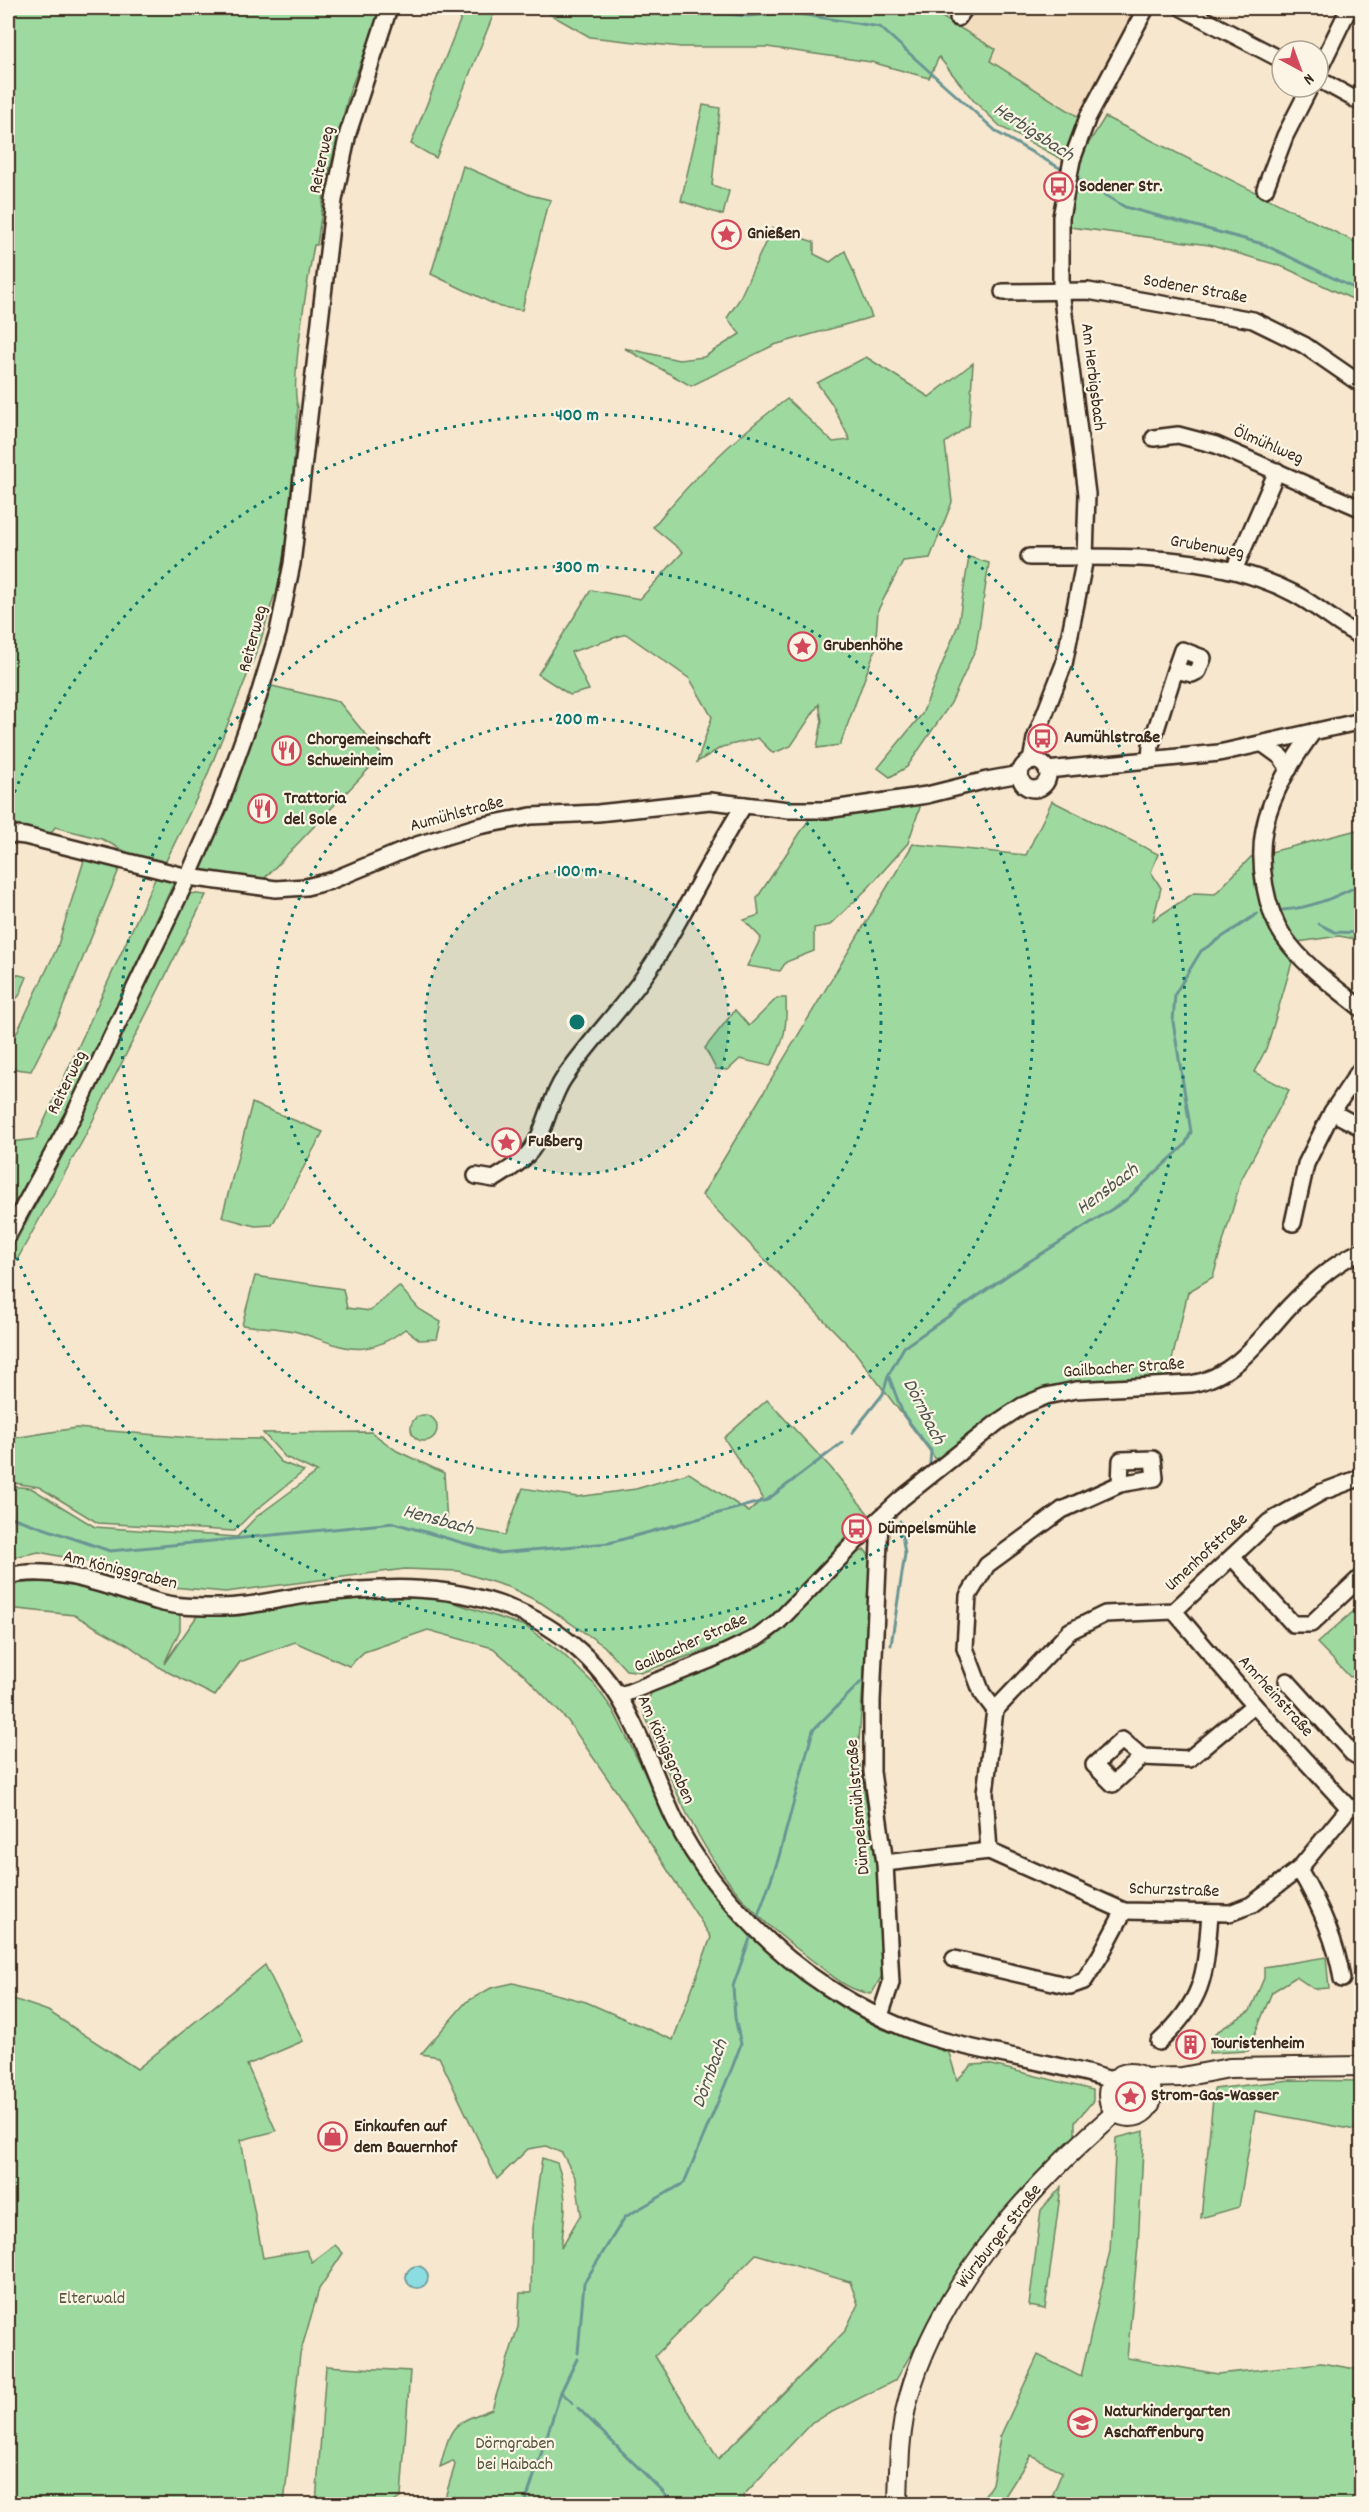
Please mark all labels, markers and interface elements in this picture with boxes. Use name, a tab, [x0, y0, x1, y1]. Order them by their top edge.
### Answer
north arrow	[1270, 39, 1330, 99]
text: N	[1298, 67, 1319, 90]
water label: Herbigsbach	[987, 96, 1080, 170]
street label: Reiterweg	[304, 124, 342, 196]
bus stop icon: Sodener Str.	[1042, 171, 1074, 203]
place label: Sodener Str.	[1079, 175, 1163, 200]
place icon: Gnießen	[710, 218, 742, 250]
place label: Gnießen	[747, 222, 800, 247]
street label: Sodener Straße	[1141, 269, 1249, 311]
street label: Am Herbigsbach	[1073, 322, 1111, 432]
text: 400 m	[555, 404, 599, 429]
street label: Ölmühlweg	[1229, 420, 1307, 472]
street label: Grubenweg	[1168, 529, 1246, 567]
text: 300 m	[555, 556, 599, 581]
street label: Reiterweg	[233, 603, 275, 675]
place icon: Grubenhöhe	[786, 630, 818, 662]
place label: Grubenhöhe	[823, 634, 903, 659]
text: 200 m	[555, 708, 599, 733]
bus stop icon: Aumühlstraße	[1027, 722, 1059, 754]
place label: Aumühlstraße	[1064, 726, 1160, 751]
place label: Chorgemeinschaft Schweinheim	[307, 728, 431, 774]
restaurant icon: Chorgemeinschaft Schweinheim	[270, 734, 302, 766]
place label: Trattoria del Sole	[284, 787, 347, 833]
street label: Aumühlstraße	[407, 790, 507, 840]
restaurant icon: Trattoria del Sole	[247, 793, 279, 825]
text: 100 m	[557, 860, 597, 885]
centre of rings	[567, 1012, 587, 1032]
street label: Reiterweg	[42, 1047, 94, 1119]
place icon: Fußberg	[491, 1126, 523, 1158]
place label: Fußberg	[528, 1130, 583, 1155]
water label: Hensbach	[1071, 1157, 1146, 1223]
street label: Gailbacher Straße	[1062, 1352, 1186, 1386]
water label: Dörnbach	[894, 1374, 952, 1451]
water label: Hensbach	[400, 1498, 477, 1544]
street label: Umenhofstraße	[1160, 1508, 1254, 1598]
bus stop icon: Dümpelsmühle	[841, 1513, 873, 1545]
place label: Dümpelsmühle	[878, 1517, 976, 1542]
street label: Am Königsgraben	[60, 1545, 180, 1597]
street label: Gailbacher Straße	[630, 1608, 752, 1680]
street label: Amrheinstraße	[1231, 1651, 1319, 1743]
street label: Am Königsgraben	[630, 1692, 700, 1808]
street label: Dümpelsmühlstraße	[841, 1738, 877, 1876]
street label: Schurzstraße	[1128, 1877, 1220, 1905]
building icon: Touristenheim	[1174, 2028, 1206, 2060]
place label: Touristenheim	[1211, 2032, 1305, 2057]
water label: Dörnbach	[686, 2035, 737, 2112]
place icon: Strom-Gas-Wasser	[1114, 2080, 1146, 2112]
place label: Strom-Gas-Wasser	[1151, 2084, 1279, 2109]
place label: Einkaufen auf dem Bauernhof	[354, 2115, 459, 2161]
shop icon: Einkaufen auf dem Bauernhof	[317, 2121, 349, 2153]
street label: Würzburger Straße	[951, 2179, 1049, 2295]
park label: Elterwald	[59, 2287, 125, 2312]
place label: Naturkindergarten Aschaffenburg	[1104, 2400, 1230, 2446]
school or university icon: Naturkindergarten Aschaffenburg	[1067, 2406, 1099, 2438]
park label: Dörngraben bei Haibach	[475, 2432, 555, 2478]

